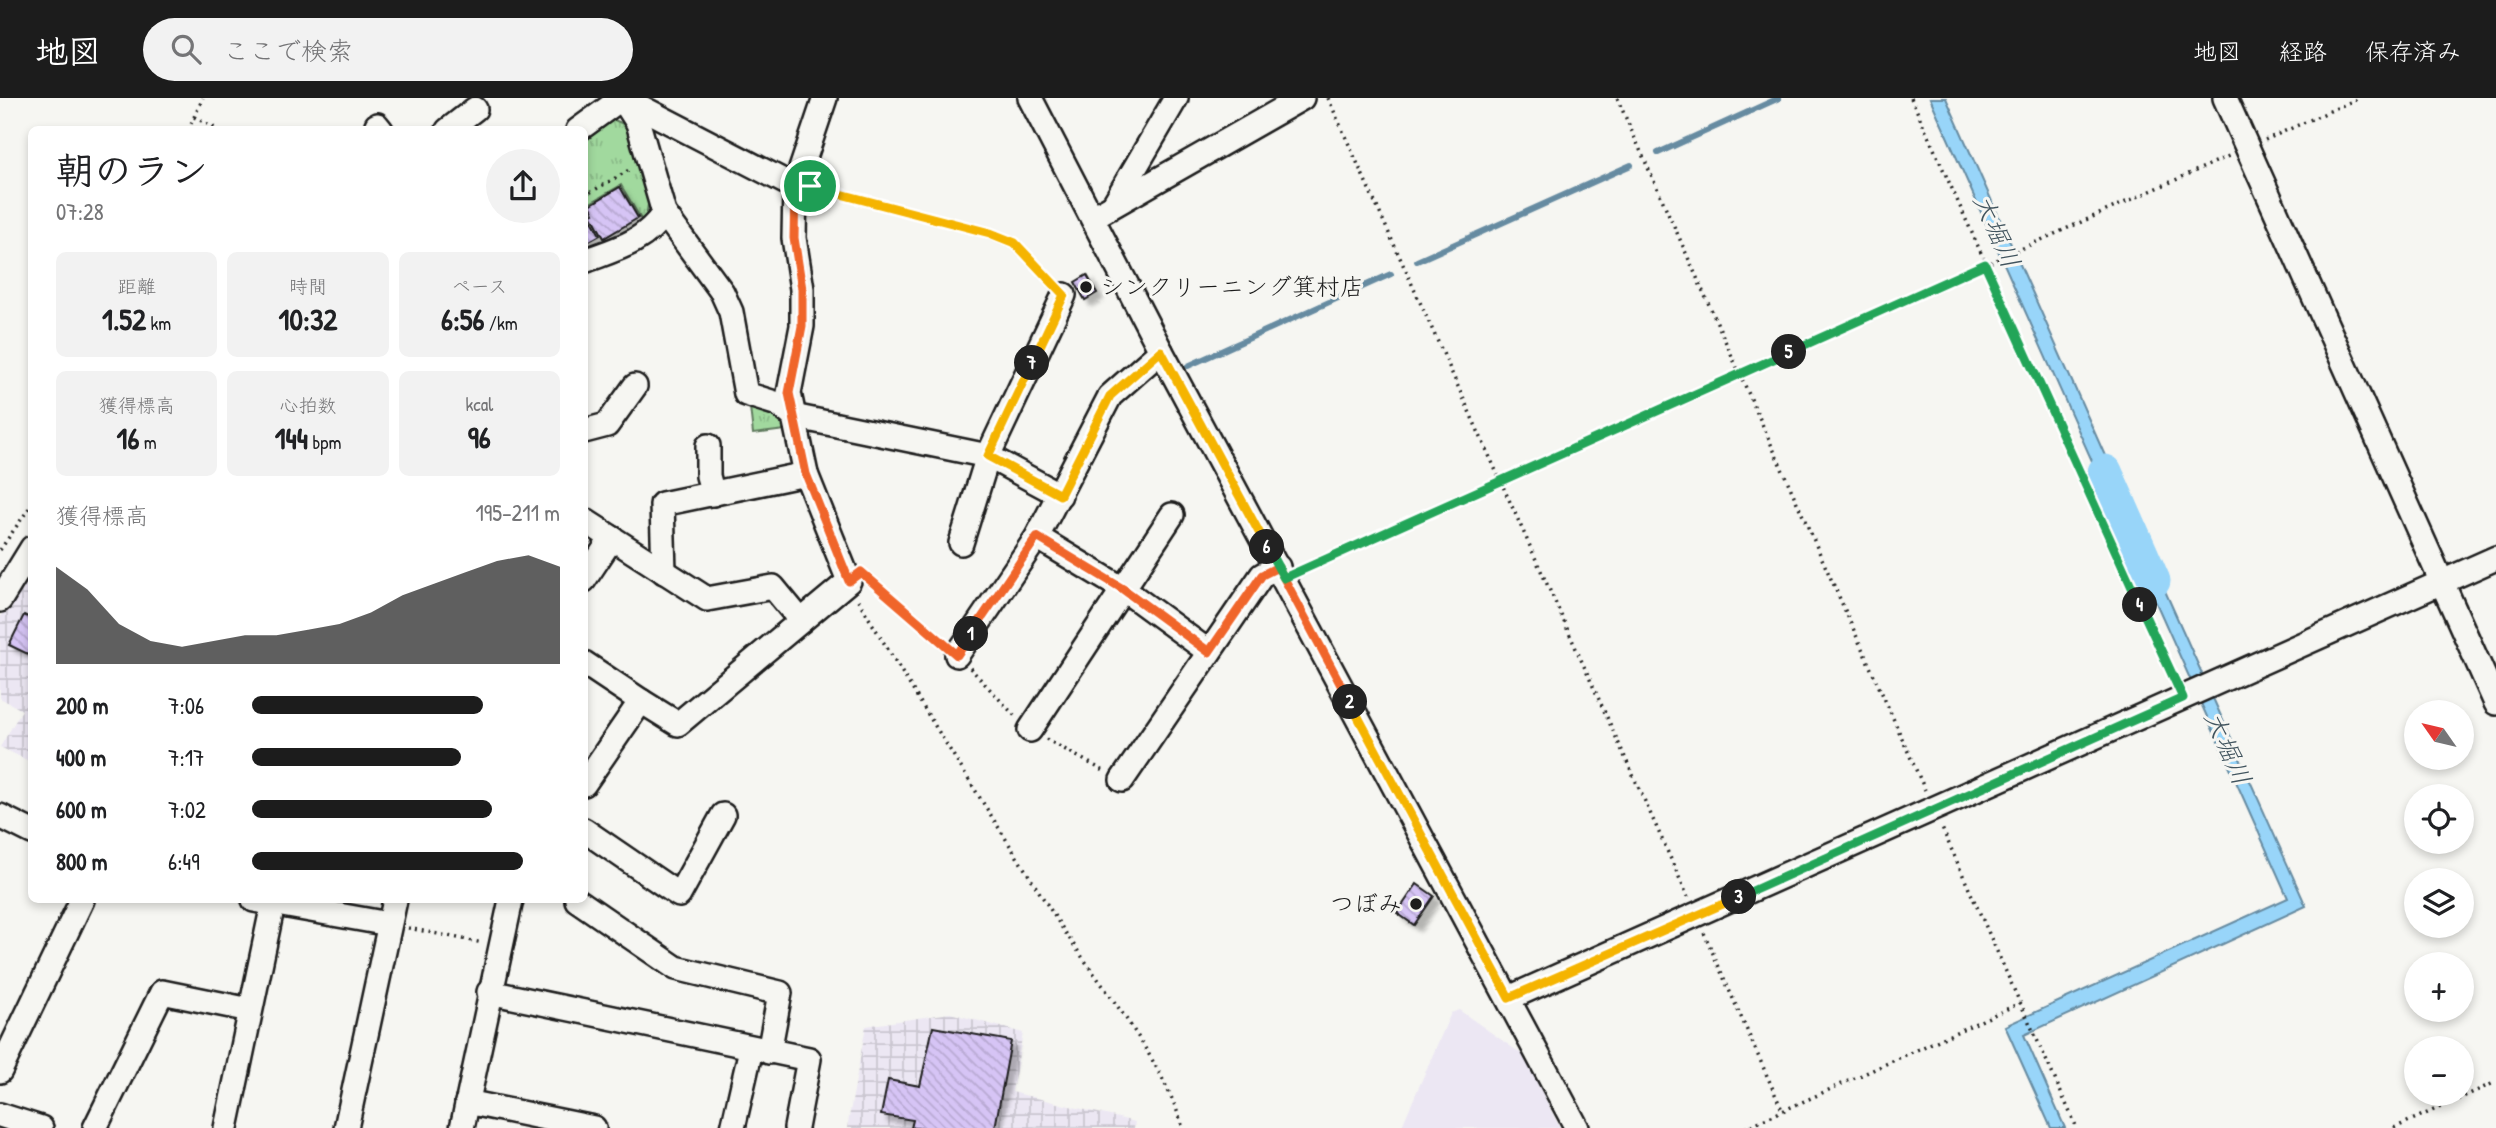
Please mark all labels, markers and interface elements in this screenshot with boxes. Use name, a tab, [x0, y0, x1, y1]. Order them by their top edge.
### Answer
search box	[143, 18, 633, 81]
text: 地図	[35, 29, 101, 73]
icon: search	[167, 30, 205, 68]
text: ここで検索	[223, 33, 353, 68]
text: 地図	[2193, 35, 2241, 67]
text: 経路	[2279, 35, 2327, 67]
text: 保存済み	[2365, 35, 2461, 67]
text: 朝のラン	[56, 144, 208, 196]
button: share	[486, 149, 560, 223]
pin	[780, 156, 840, 216]
icon: arrive	[791, 167, 829, 205]
water label: 大堀川	[1966, 188, 2029, 274]
text: 07:28	[56, 196, 104, 227]
place label: シンクリーニング箕村店	[1100, 270, 1364, 302]
text: 距離	[118, 273, 156, 299]
text: 時間	[289, 273, 327, 299]
text: ペース	[451, 273, 507, 299]
marker: シンクリーニング箕村店	[1078, 279, 1094, 295]
text: 1.52	[102, 299, 146, 339]
text: 10:32	[279, 299, 337, 339]
text: 6:56	[441, 299, 485, 339]
text: km	[146, 310, 171, 336]
text: /km	[485, 310, 518, 336]
pin: 5	[1772, 334, 1806, 370]
text: 5	[1784, 338, 1793, 364]
pin: 7	[1014, 345, 1050, 380]
text: 7	[1027, 349, 1036, 375]
text: kcal	[465, 391, 493, 417]
text: 獲得標高	[99, 392, 175, 418]
text: 心拍数	[279, 392, 337, 418]
text: 96	[468, 417, 491, 457]
text: 16	[117, 418, 139, 458]
text: 144	[275, 418, 308, 458]
text: m	[139, 429, 157, 455]
text: bpm	[308, 429, 341, 455]
text: 195–211 m	[475, 497, 560, 528]
text: 獲得標高	[56, 500, 148, 531]
pin: 6	[1250, 530, 1284, 564]
text: 6	[1263, 533, 1270, 559]
pin: 4	[2122, 588, 2158, 622]
text: 4	[2136, 591, 2143, 617]
pin: 1	[954, 616, 988, 652]
text: 1	[967, 620, 974, 646]
pin: 2	[1332, 684, 1368, 720]
text: 2	[1345, 688, 1354, 714]
text: 200 m	[56, 690, 108, 721]
text: 7:06	[168, 690, 204, 721]
north arrow	[2404, 700, 2474, 770]
map controls	[2404, 700, 2474, 1106]
water label: 大堀川	[2197, 705, 2260, 791]
text: 400 m	[56, 742, 106, 773]
text: 7:17	[168, 742, 204, 773]
button: locate	[2404, 784, 2474, 854]
text: 600 m	[56, 794, 107, 825]
text: 7:02	[168, 794, 206, 825]
text: 800 m	[56, 846, 108, 877]
text: 6:49	[168, 846, 200, 877]
button: layers	[2404, 868, 2474, 938]
pin: 3	[1722, 880, 1756, 914]
text: 3	[1734, 883, 1743, 909]
place label: つぼみ	[1330, 887, 1402, 919]
marker: つぼみ	[1408, 896, 1424, 912]
button: +	[2404, 952, 2474, 1022]
button: −	[2404, 1036, 2474, 1106]

